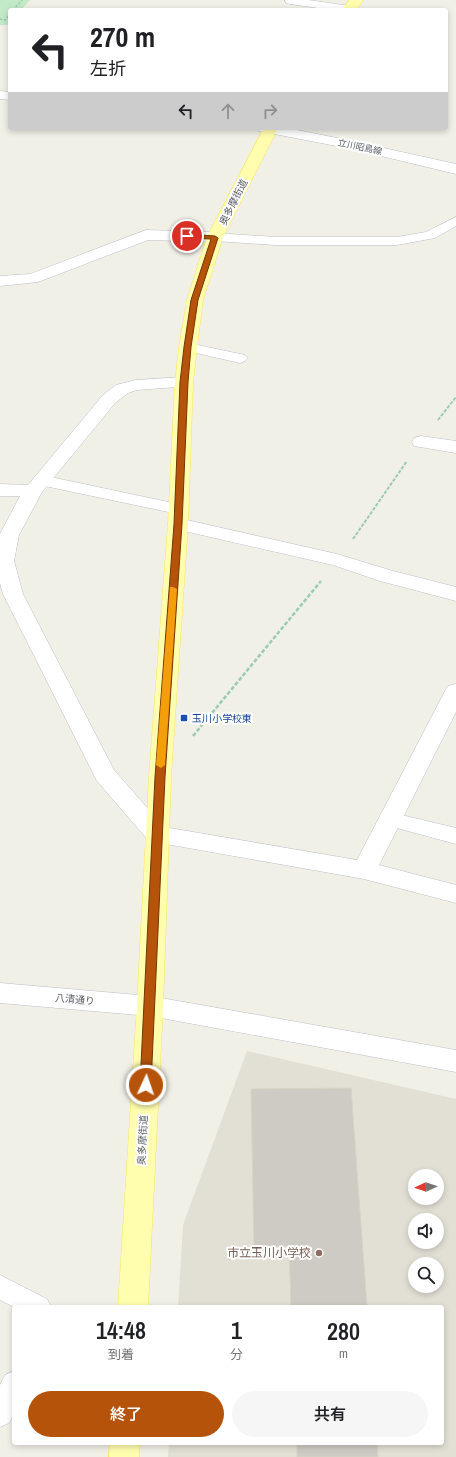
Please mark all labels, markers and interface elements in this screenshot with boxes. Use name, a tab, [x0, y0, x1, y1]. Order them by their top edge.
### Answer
text: 270 m	[90, 18, 155, 56]
icon: left	[24, 24, 76, 76]
text: 左折	[90, 56, 126, 81]
icon: left	[175, 100, 197, 122]
icon: ahead	[217, 100, 239, 122]
icon: right	[259, 100, 281, 122]
street label: 立川昭島線	[337, 136, 384, 158]
street label: 奥多摩街道	[216, 177, 251, 227]
pin	[170, 219, 204, 253]
icon: arrive	[176, 225, 198, 247]
place label: 玉川小学校東	[192, 712, 252, 725]
marker: 玉川小学校東	[179, 713, 189, 723]
street label: 八清通り	[54, 991, 95, 1008]
position arrow	[125, 1064, 167, 1106]
street label: 奥多摩街道	[135, 1115, 150, 1165]
north arrow	[408, 1169, 444, 1205]
map controls	[408, 1169, 444, 1293]
button: sound	[408, 1213, 444, 1249]
place label: 市立玉川小学校	[227, 1245, 311, 1261]
marker: 市立玉川小学校	[314, 1248, 324, 1258]
button: search	[408, 1257, 444, 1293]
text: 14:48	[96, 1314, 146, 1346]
text: 1	[231, 1314, 242, 1346]
text: 280	[327, 1315, 360, 1347]
text: m	[339, 1345, 348, 1362]
text: 到着	[108, 1346, 134, 1363]
text: 分	[230, 1346, 243, 1363]
button: 終了	[28, 1391, 224, 1437]
button: 共有	[232, 1391, 428, 1437]

